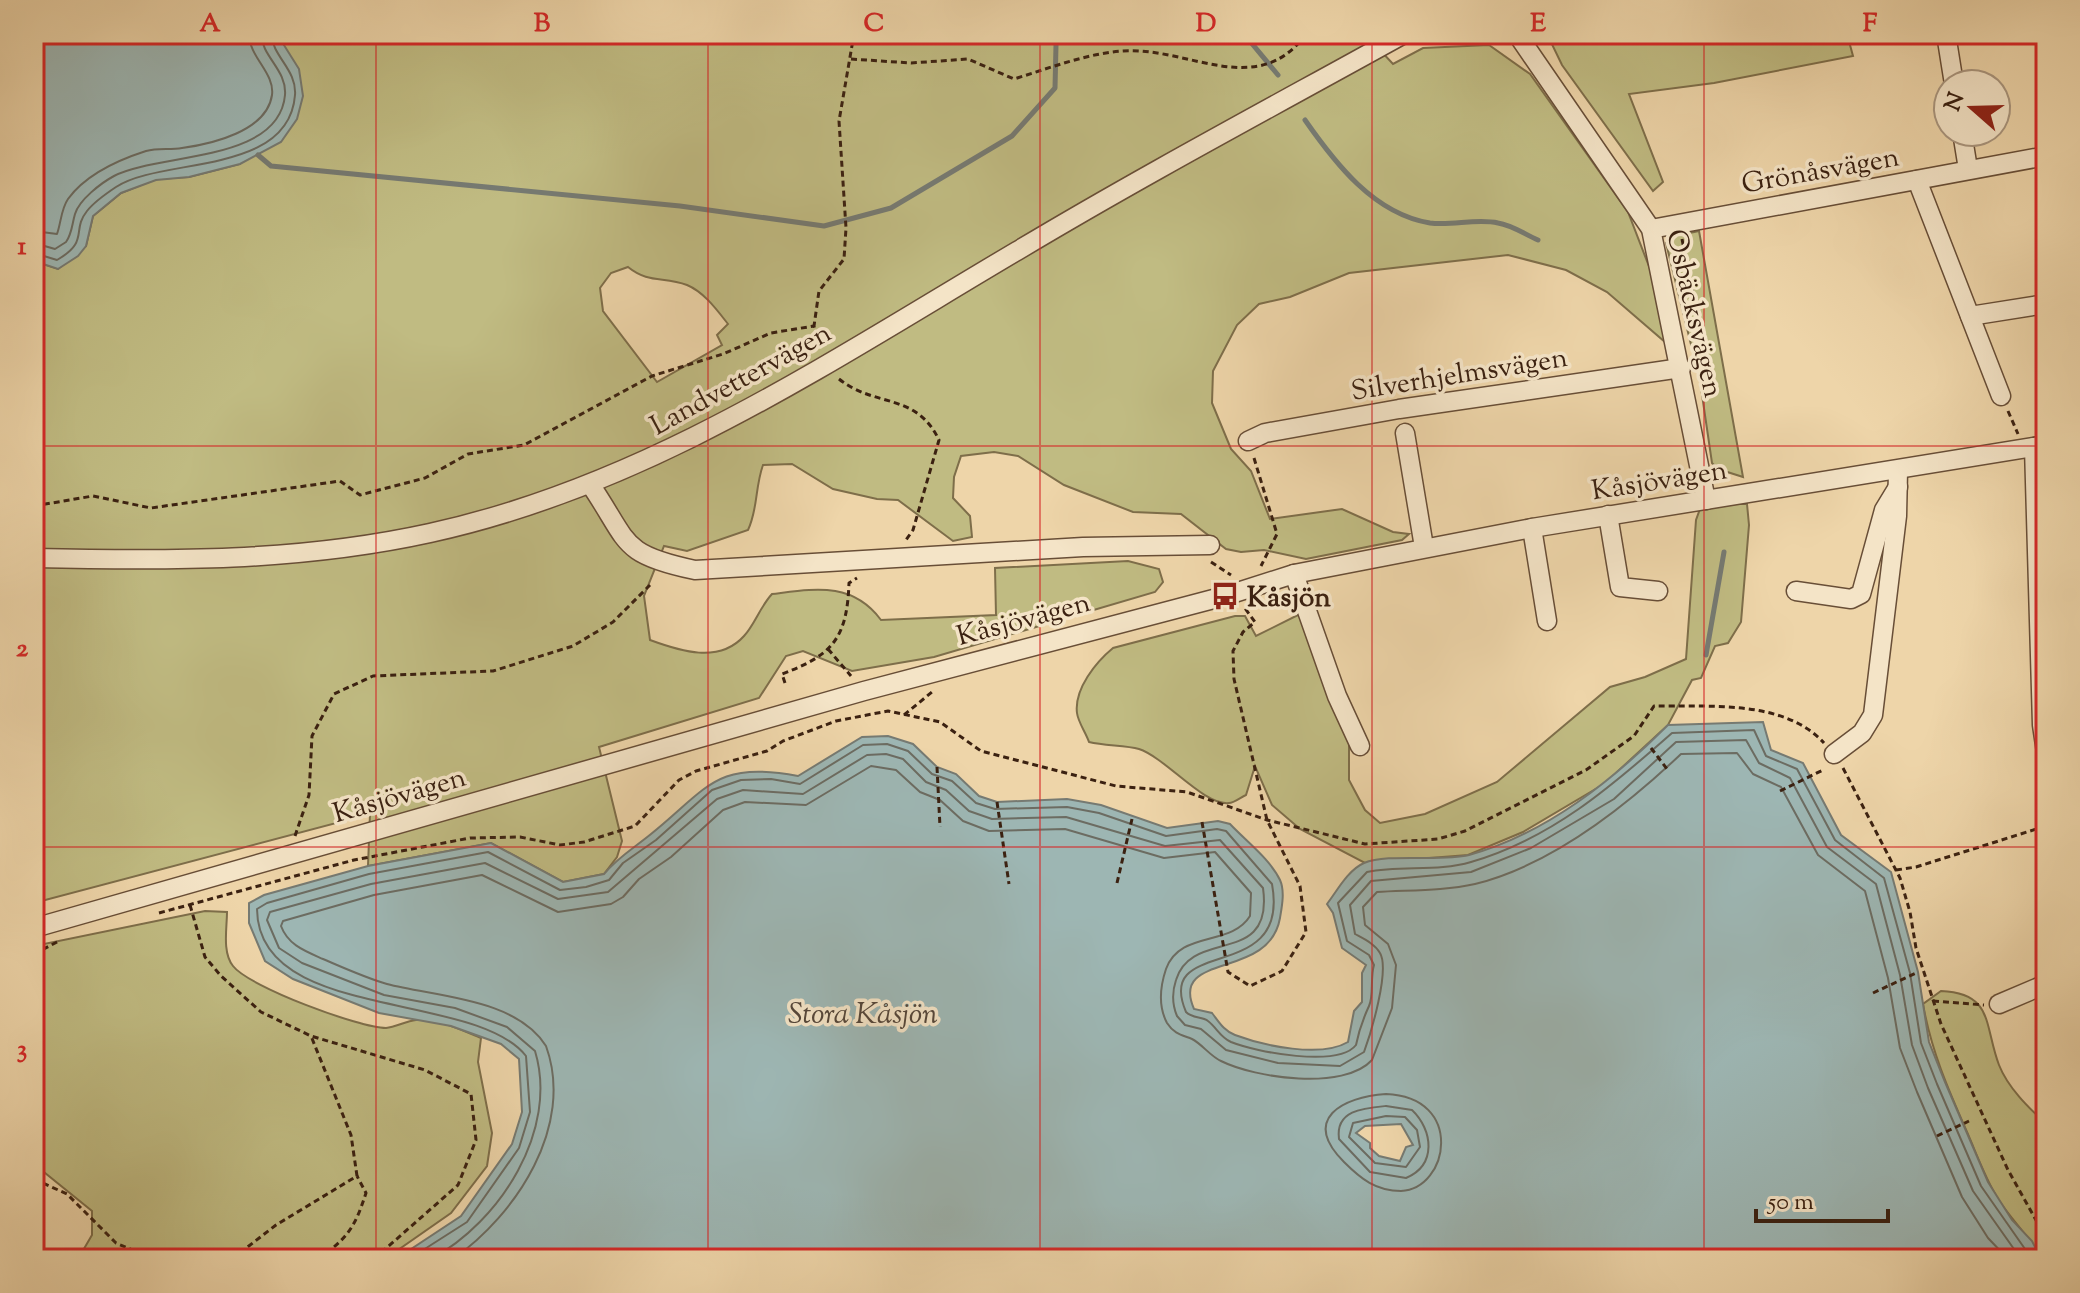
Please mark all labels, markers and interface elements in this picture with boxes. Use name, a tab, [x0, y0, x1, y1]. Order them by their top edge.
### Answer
text: A	[199, 6, 221, 43]
text: B	[534, 6, 551, 43]
text: C	[864, 6, 884, 43]
text: D	[1196, 6, 1216, 43]
text: E	[1530, 6, 1546, 43]
text: F	[1863, 6, 1878, 43]
north arrow	[1932, 68, 2012, 148]
text: N	[1938, 88, 1974, 116]
street label: Grönåsvägen	[1739, 138, 1903, 205]
street label: Osbäcksvägen	[1654, 226, 1732, 402]
text: 1	[18, 229, 27, 266]
street label: Landvettervägen	[644, 314, 839, 447]
street label: Silverhjelmsvägen	[1348, 339, 1571, 413]
street label: Kåsjövägen	[1589, 452, 1730, 512]
place label: Kåsjön	[1247, 579, 1331, 619]
bus stop icon: Kåsjön	[1210, 581, 1240, 611]
street label: Kåsjövägen	[953, 584, 1095, 658]
text: 2	[16, 631, 29, 668]
street label: Kåsjövägen	[329, 759, 471, 835]
water label: Stora Kåsjön	[788, 994, 938, 1037]
text: 3	[17, 1032, 27, 1069]
scale bar	[1756, 1173, 1888, 1223]
text: 50 m	[1766, 1186, 1814, 1220]

